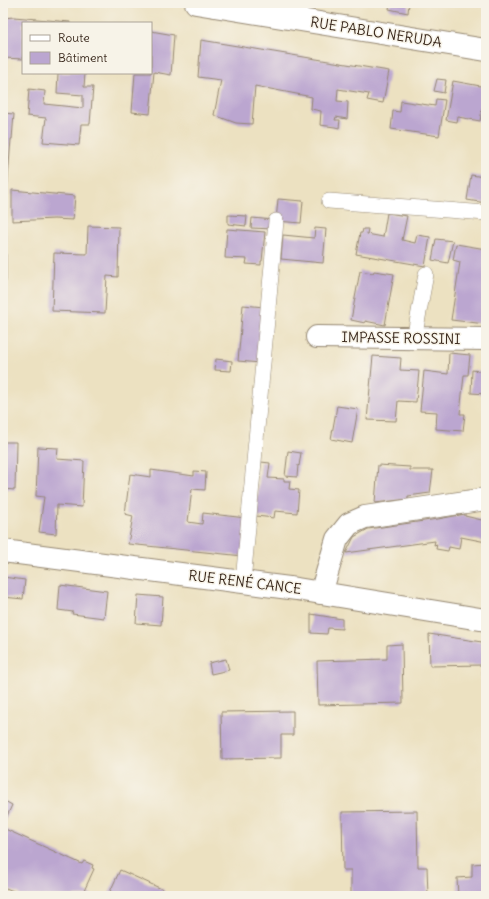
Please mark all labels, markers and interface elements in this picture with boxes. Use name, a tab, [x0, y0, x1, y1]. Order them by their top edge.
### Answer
street label: RUE PABLO NERUDA	[309, 13, 443, 51]
legend	[22, 22, 152, 74]
text: Route	[58, 30, 90, 45]
text: Bâtiment	[58, 50, 107, 65]
street label: IMPASSE ROSSINI	[341, 328, 461, 348]
street label: RUE RENÉ CANCE	[188, 566, 302, 598]

